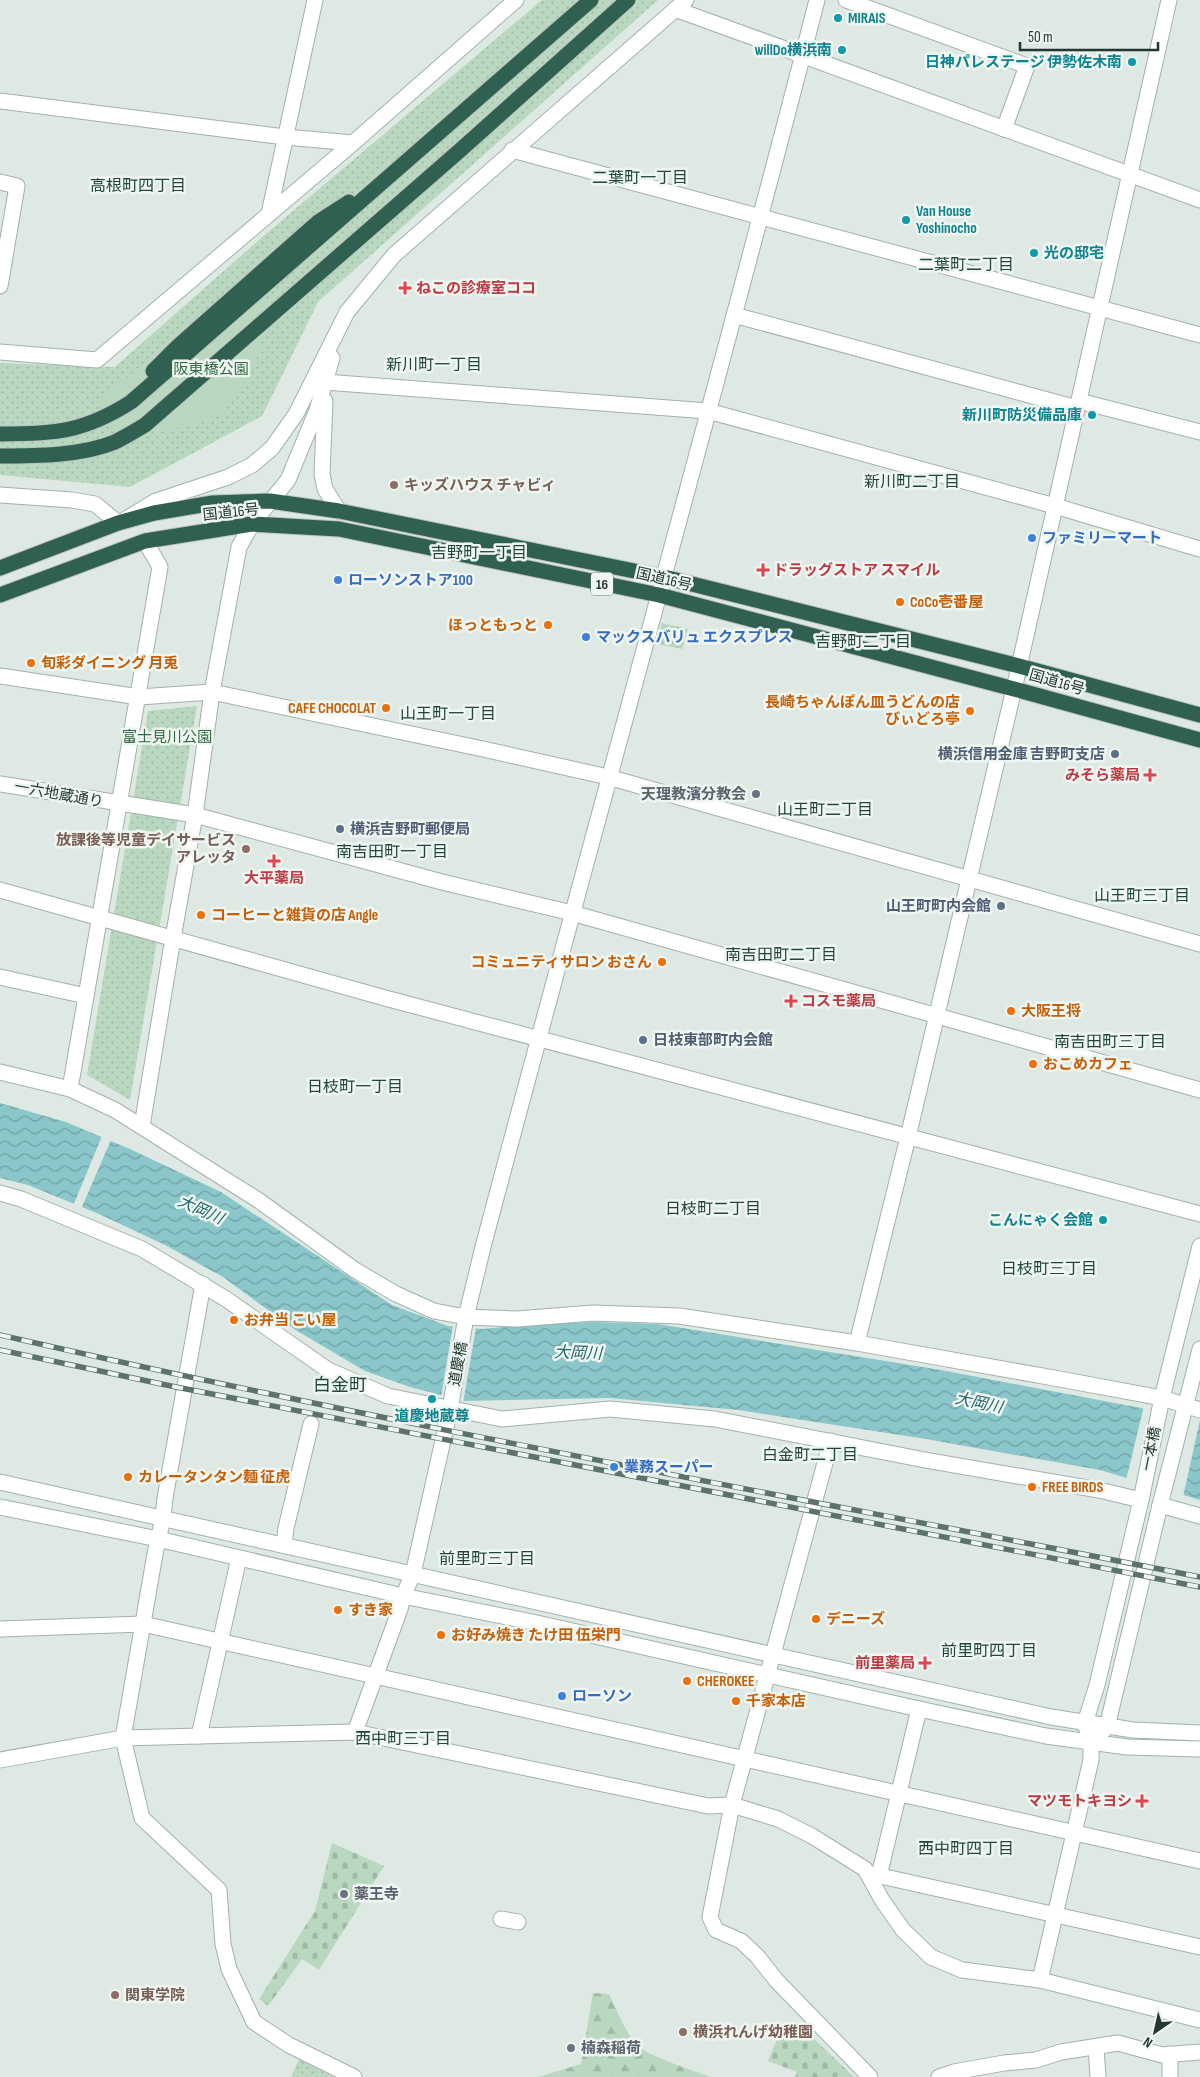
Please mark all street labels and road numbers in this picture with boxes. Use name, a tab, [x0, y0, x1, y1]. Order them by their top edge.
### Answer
street label: 国道16号	[202, 500, 260, 525]
street label: 国道16号	[634, 564, 694, 595]
road number: 16	[591, 572, 613, 596]
street label: 国道16号	[1027, 666, 1087, 699]
street label: 一六地蔵通り	[13, 777, 105, 812]
street label: 道慶橋	[445, 1340, 472, 1388]
street label: 一本橋	[1138, 1425, 1165, 1473]

